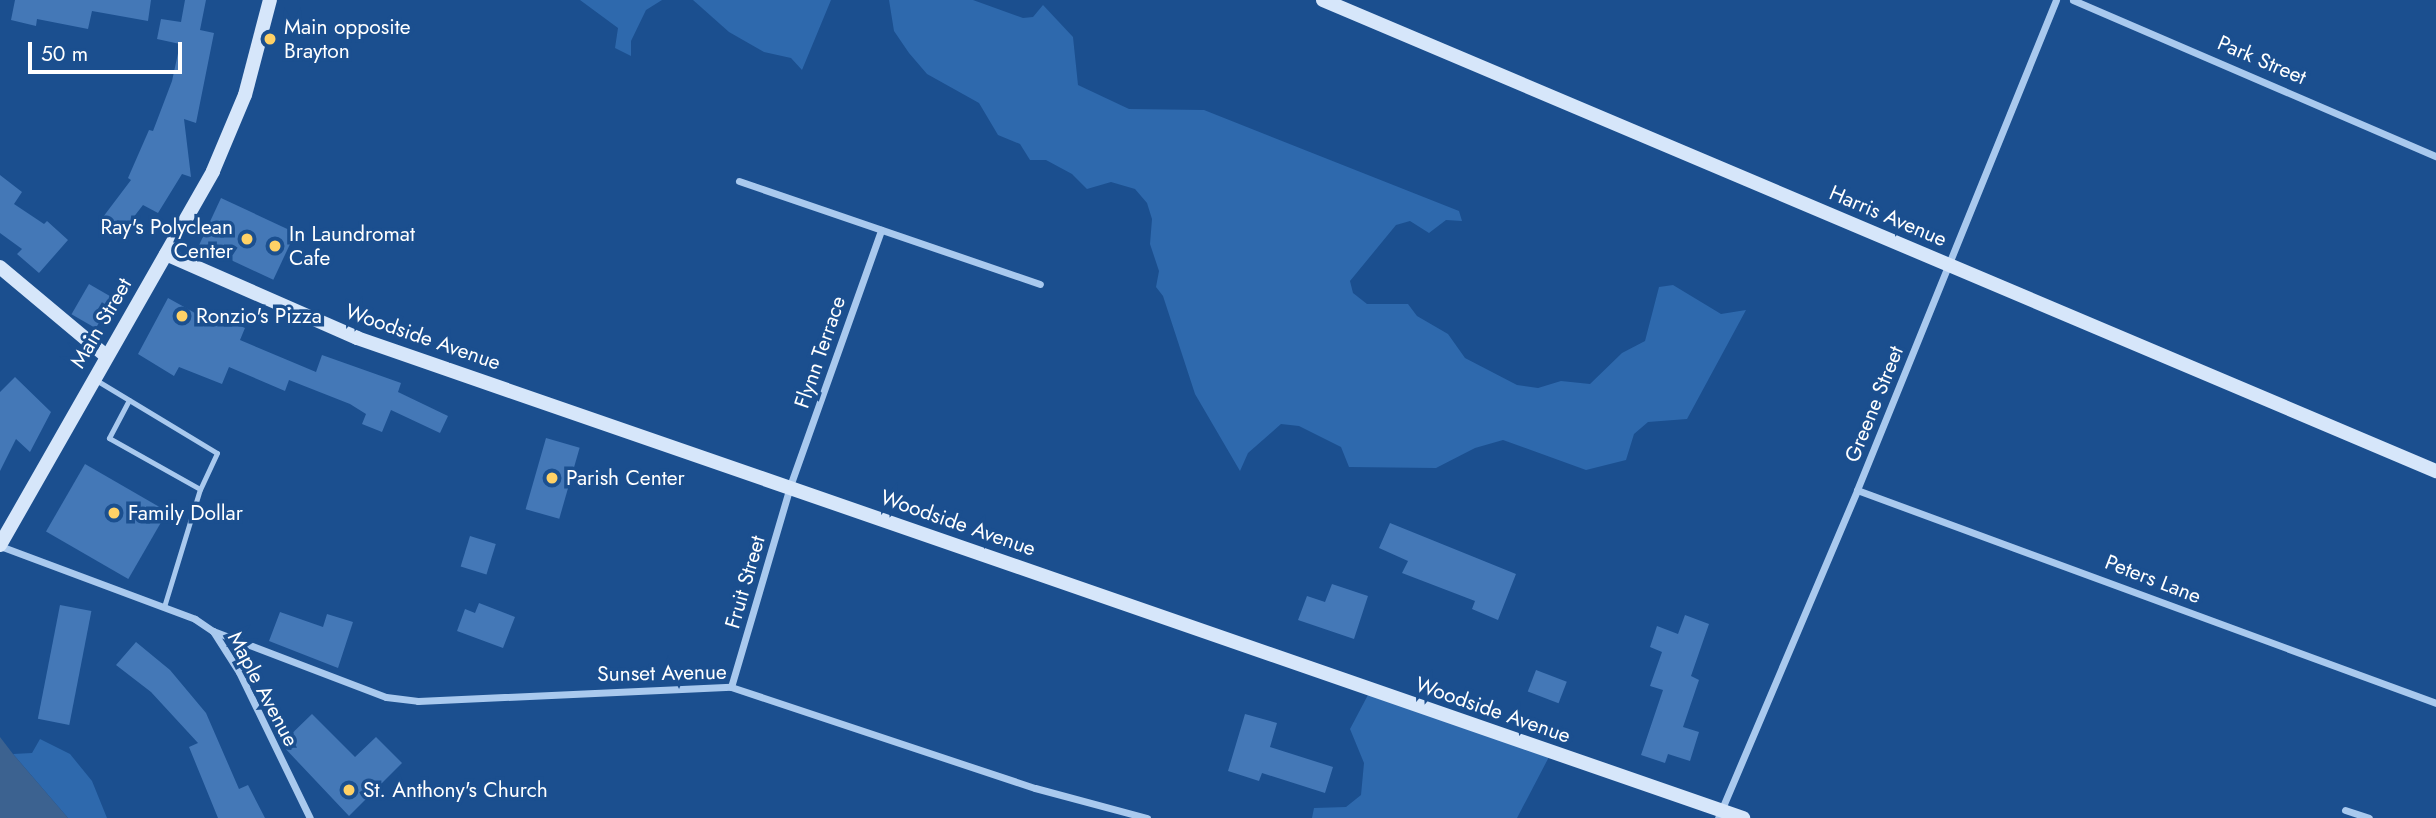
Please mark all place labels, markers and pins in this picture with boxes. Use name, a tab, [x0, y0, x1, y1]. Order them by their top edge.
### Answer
place label: Main opposite Brayton	[284, 14, 411, 64]
marker: Main opposite Brayton	[262, 31, 278, 47]
place label: Ray's Polyclean Center	[100, 214, 233, 264]
place label: In Laundromat Cafe	[289, 221, 415, 271]
marker: Ray's Polyclean Center	[239, 231, 255, 247]
marker: In Laundromat Cafe	[267, 238, 283, 254]
place label: Ronzio's Pizza	[196, 303, 322, 329]
marker: Ronzio's Pizza	[174, 308, 190, 324]
place label: Parish Center	[566, 465, 685, 491]
marker: Parish Center	[544, 470, 560, 486]
place label: Family Dollar	[128, 500, 243, 526]
marker: Family Dollar	[106, 505, 122, 521]
place label: St. Anthony's Church	[363, 777, 548, 803]
marker: St. Anthony's Church	[341, 782, 357, 798]

